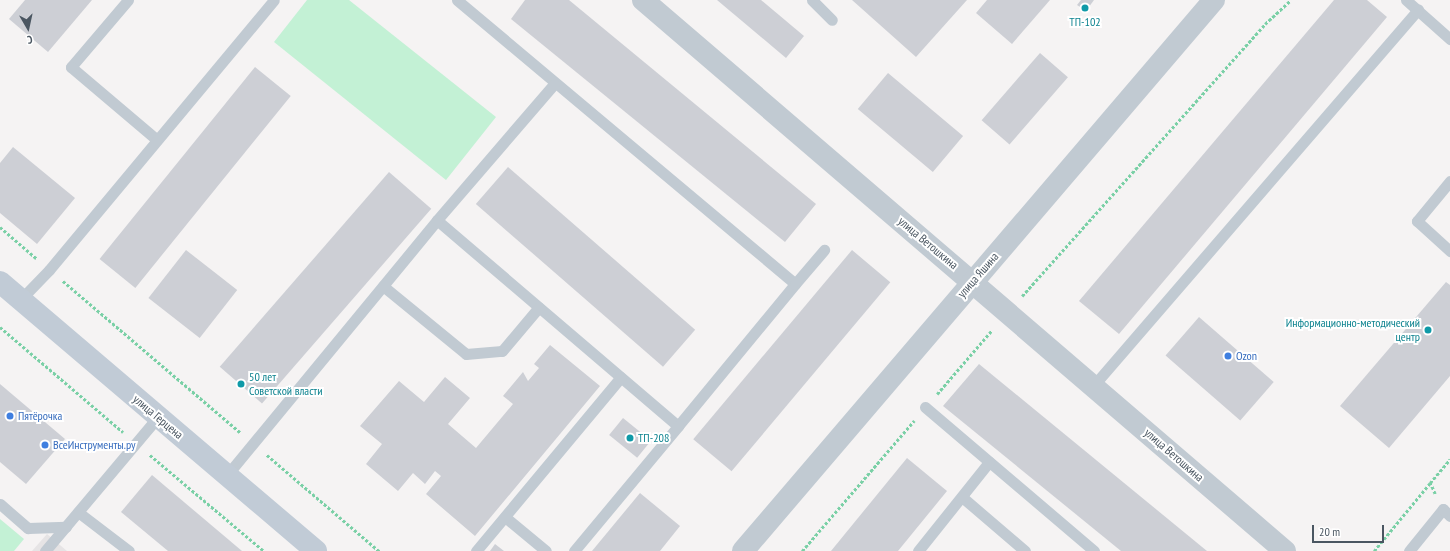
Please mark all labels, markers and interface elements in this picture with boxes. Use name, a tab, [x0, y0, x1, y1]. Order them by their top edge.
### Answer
marker: ТП-102	[1080, 3, 1090, 13]
north arrow	[8, 8, 48, 48]
place label: ТП-102	[1069, 15, 1101, 29]
text: С	[26, 33, 33, 47]
street label: улица Ветошкина	[895, 214, 961, 272]
street label: улица Яшина	[954, 249, 1002, 301]
place label: Информационно-методический центр	[1286, 316, 1420, 344]
marker: Информационно-методический центр	[1423, 325, 1433, 335]
place label: Ozon	[1236, 349, 1257, 363]
marker: Ozon	[1223, 351, 1233, 361]
place label: 50 лет Советской власти	[249, 370, 322, 398]
marker: 50 лет Советской власти	[236, 379, 246, 389]
street label: улица Герцена	[130, 392, 186, 442]
place label: Пятёрочка	[18, 409, 62, 423]
marker: Пятёрочка	[5, 411, 15, 421]
street label: улица Ветошкина	[1141, 425, 1207, 485]
place label: ТП-208	[638, 431, 669, 445]
marker: ТП-208	[625, 433, 635, 443]
place label: ВсеИнструменты.ру	[53, 438, 136, 452]
marker: ВсеИнструменты.ру	[40, 440, 50, 450]
scale bar	[1314, 517, 1386, 543]
text: 20 m	[1319, 524, 1340, 539]

